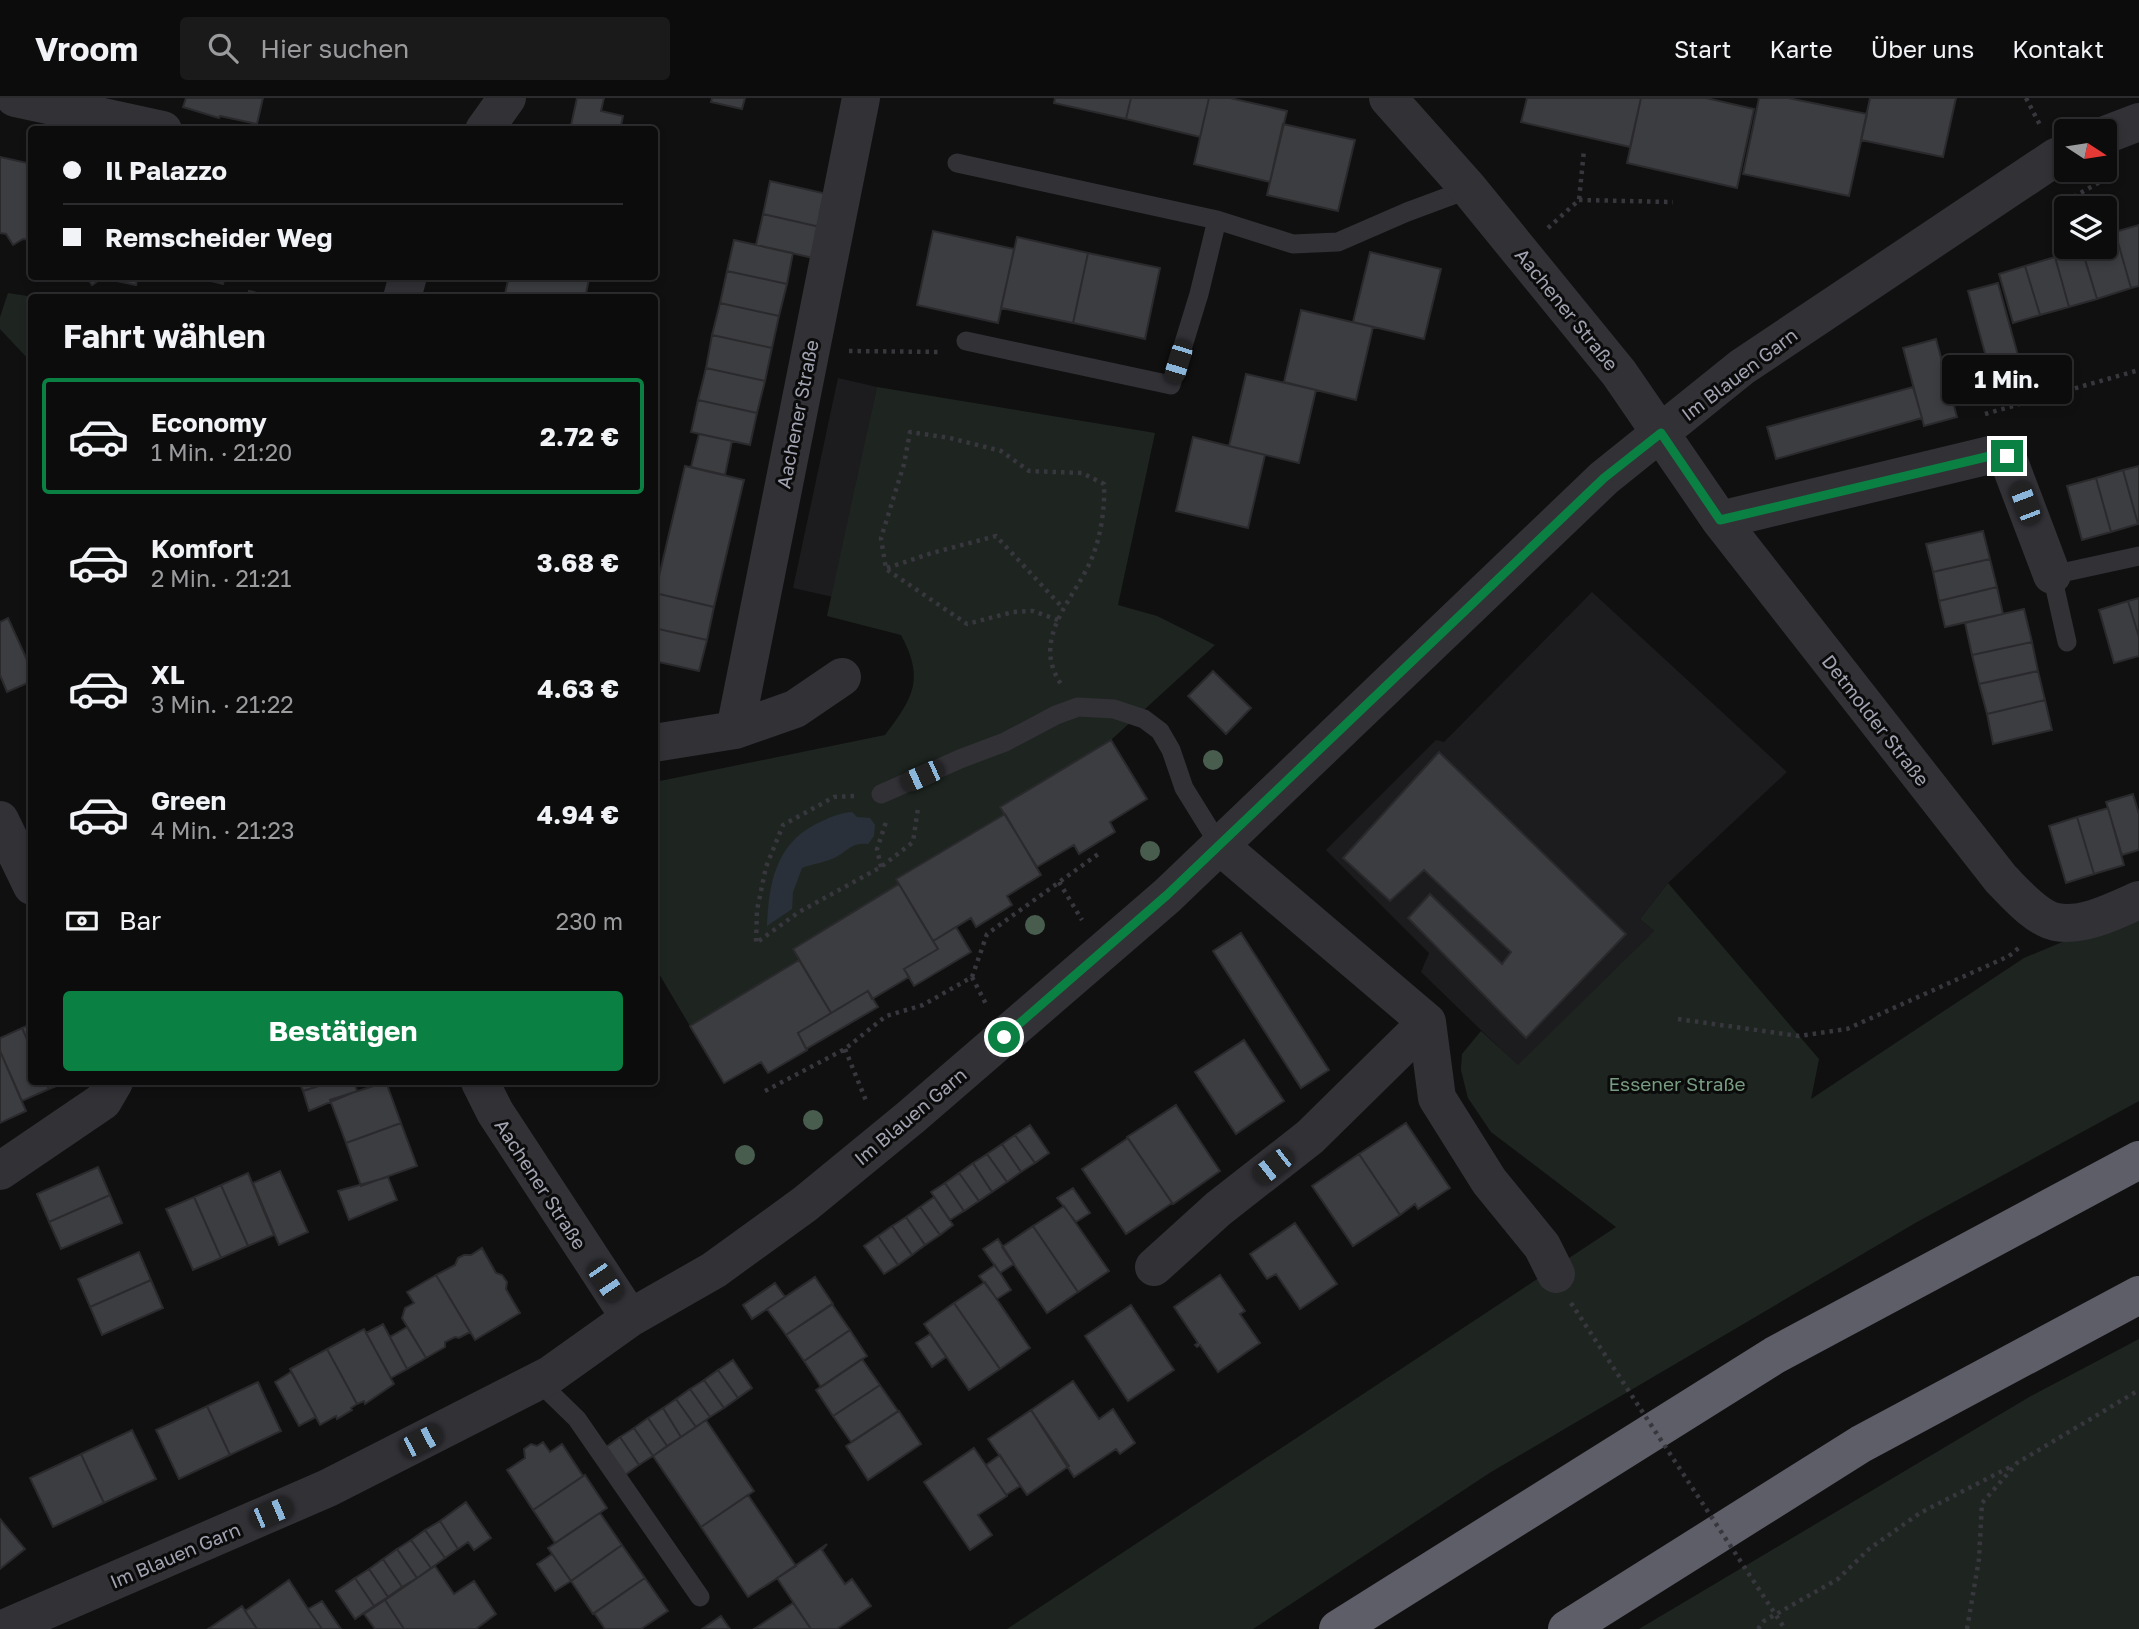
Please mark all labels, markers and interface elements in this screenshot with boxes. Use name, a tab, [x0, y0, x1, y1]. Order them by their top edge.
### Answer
search box	[180, 17, 670, 80]
text: Vroom	[35, 29, 138, 68]
icon: search	[204, 29, 242, 67]
text: Hier suchen	[260, 33, 409, 64]
text: Start	[1674, 34, 1731, 63]
text: Karte	[1769, 34, 1833, 63]
text: Über uns	[1871, 34, 1974, 63]
text: Kontakt	[2012, 34, 2104, 63]
north arrow	[2054, 119, 2118, 182]
map controls	[2054, 119, 2117, 259]
text: Il Palazzo	[105, 155, 227, 186]
button: layers	[2054, 196, 2117, 259]
text: Remscheider Weg	[105, 222, 332, 253]
street label: Aachener Straße	[1511, 243, 1623, 375]
text: Fahrt wählen	[63, 317, 266, 355]
street label: Im Blauen Garn	[1676, 323, 1802, 425]
street label: Aachener Straße	[771, 338, 823, 490]
car	[1162, 339, 1195, 385]
callout: 1 Min.	[1942, 354, 2072, 404]
text: 1 Min.	[1974, 365, 2040, 393]
icon: car	[67, 405, 130, 468]
text: Economy	[151, 407, 267, 438]
text: 2.72 €	[540, 421, 619, 452]
text: 1 Min. · 21:20	[151, 438, 292, 466]
route end	[1991, 440, 2023, 472]
car	[2008, 480, 2043, 526]
icon: car	[67, 531, 130, 594]
text: Komfort	[151, 533, 254, 564]
text: 3.68 €	[537, 547, 619, 578]
text: 2 Min. · 21:21	[151, 564, 291, 592]
street label: Detmolder Straße	[1818, 650, 1934, 790]
icon: car	[67, 657, 130, 720]
text: XL	[151, 659, 185, 690]
text: 4.63 €	[537, 673, 619, 704]
text: 3 Min. · 21:22	[151, 690, 294, 718]
car	[899, 758, 946, 794]
icon: car	[67, 783, 130, 846]
text: Green	[151, 785, 226, 816]
text: 4.94 €	[537, 799, 619, 830]
text: 4 Min. · 21:23	[151, 816, 294, 844]
icon: cash	[63, 902, 101, 940]
text: Bar	[119, 905, 161, 936]
text: 230 m	[556, 907, 623, 935]
button: Bestätigen	[63, 991, 623, 1071]
route start	[988, 1021, 1020, 1053]
street label: Im Blauen Garn	[849, 1062, 971, 1170]
park label: Essener Straße	[1609, 1072, 1746, 1095]
street label: Aachener Straße	[490, 1115, 592, 1253]
car	[1250, 1145, 1297, 1187]
car	[585, 1258, 626, 1304]
car	[398, 1422, 445, 1460]
car	[248, 1495, 295, 1531]
street label: Im Blauen Garn	[106, 1517, 244, 1593]

